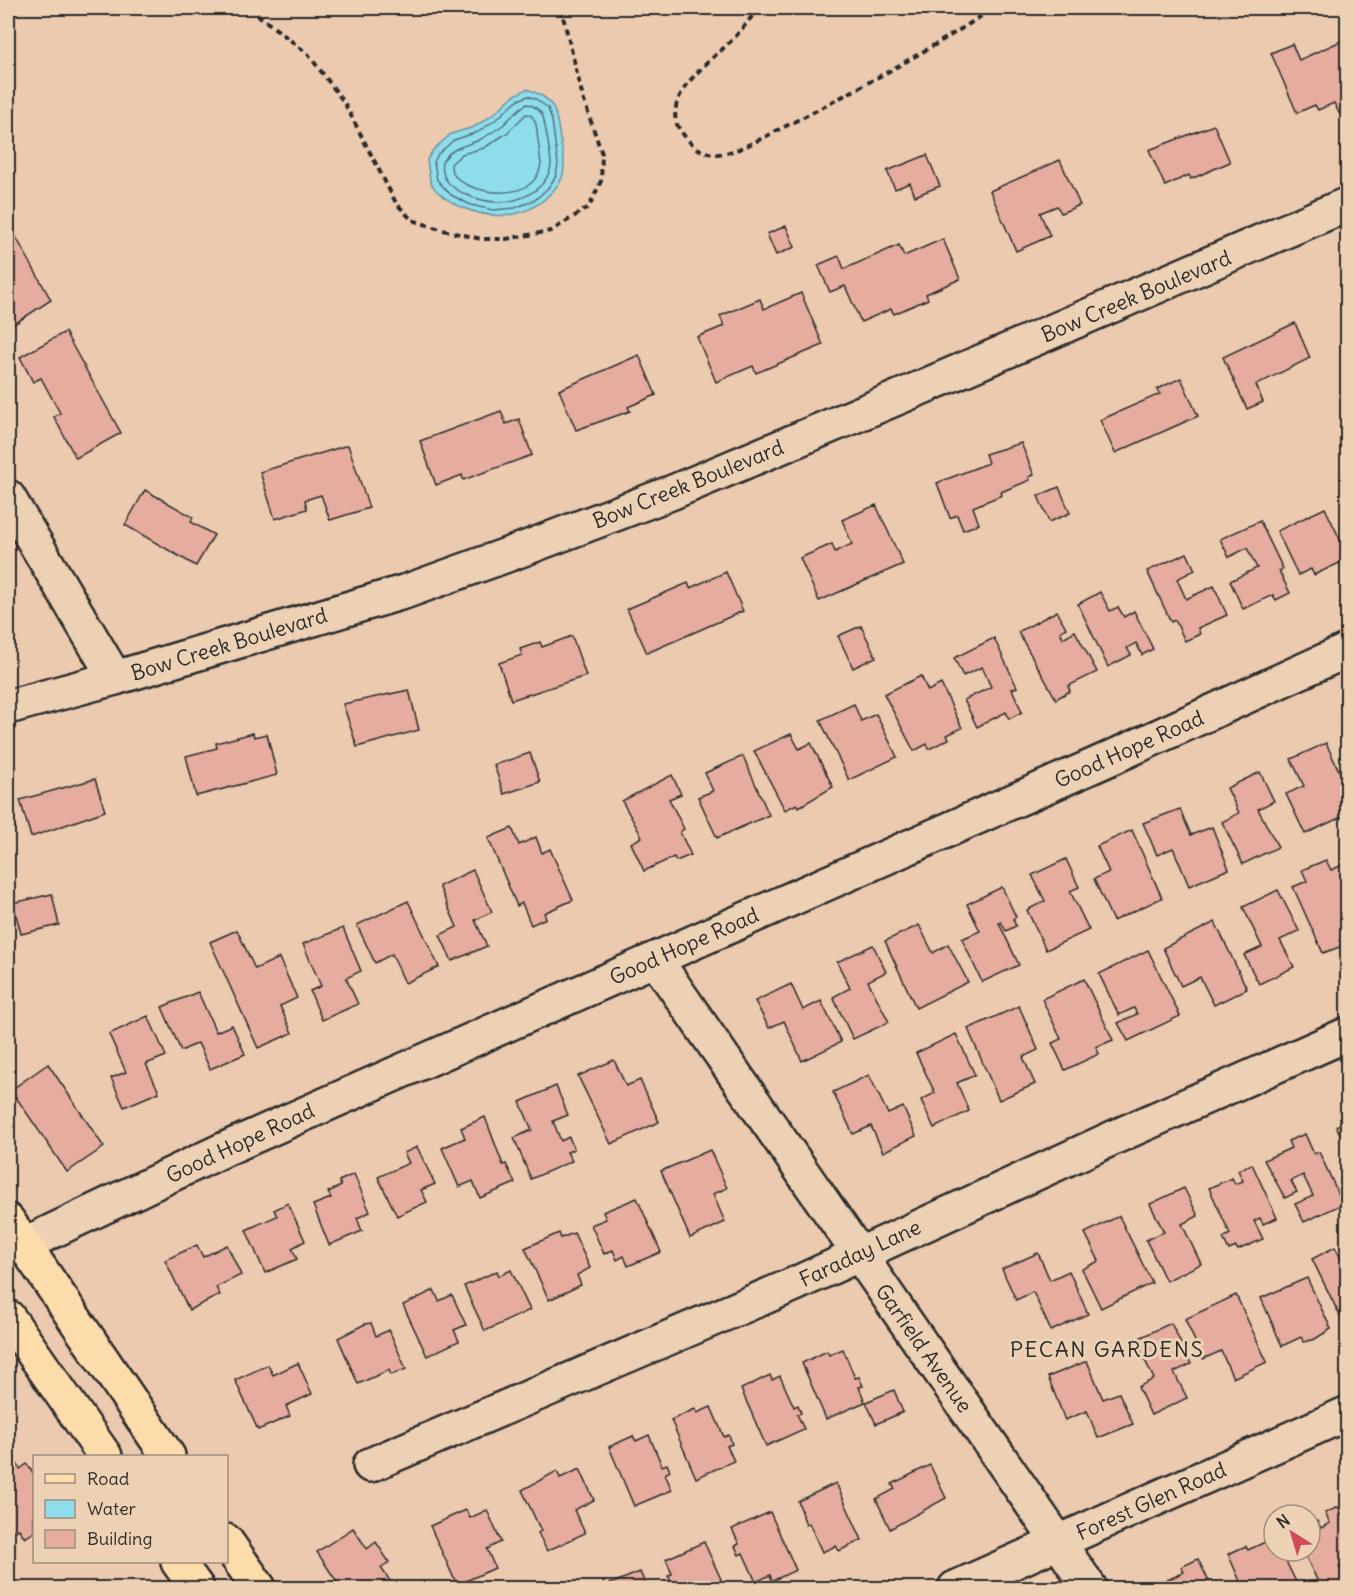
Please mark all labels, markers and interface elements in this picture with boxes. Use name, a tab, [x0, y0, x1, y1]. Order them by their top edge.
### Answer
street label: Bow Creek Boulevard	[1037, 244, 1235, 348]
street label: Bow Creek Boulevard	[589, 433, 787, 535]
street label: Bow Creek Boulevard	[128, 601, 330, 687]
street label: Good Hope Road	[1050, 704, 1208, 794]
street label: Good Hope Road	[605, 901, 763, 991]
street label: Good Hope Road	[162, 1097, 318, 1189]
street label: Faraday Lane	[795, 1213, 925, 1293]
street label: Garfield Avenue	[870, 1278, 978, 1418]
district label: PECAN GARDENS	[1010, 1335, 1204, 1363]
legend	[33, 1455, 228, 1563]
street label: Forest Glen Road	[1072, 1456, 1230, 1546]
text: Road	[87, 1467, 130, 1490]
text: Water	[87, 1497, 137, 1520]
north arrow	[1262, 1503, 1322, 1563]
text: N	[1273, 1510, 1293, 1532]
text: Building	[87, 1527, 152, 1550]

